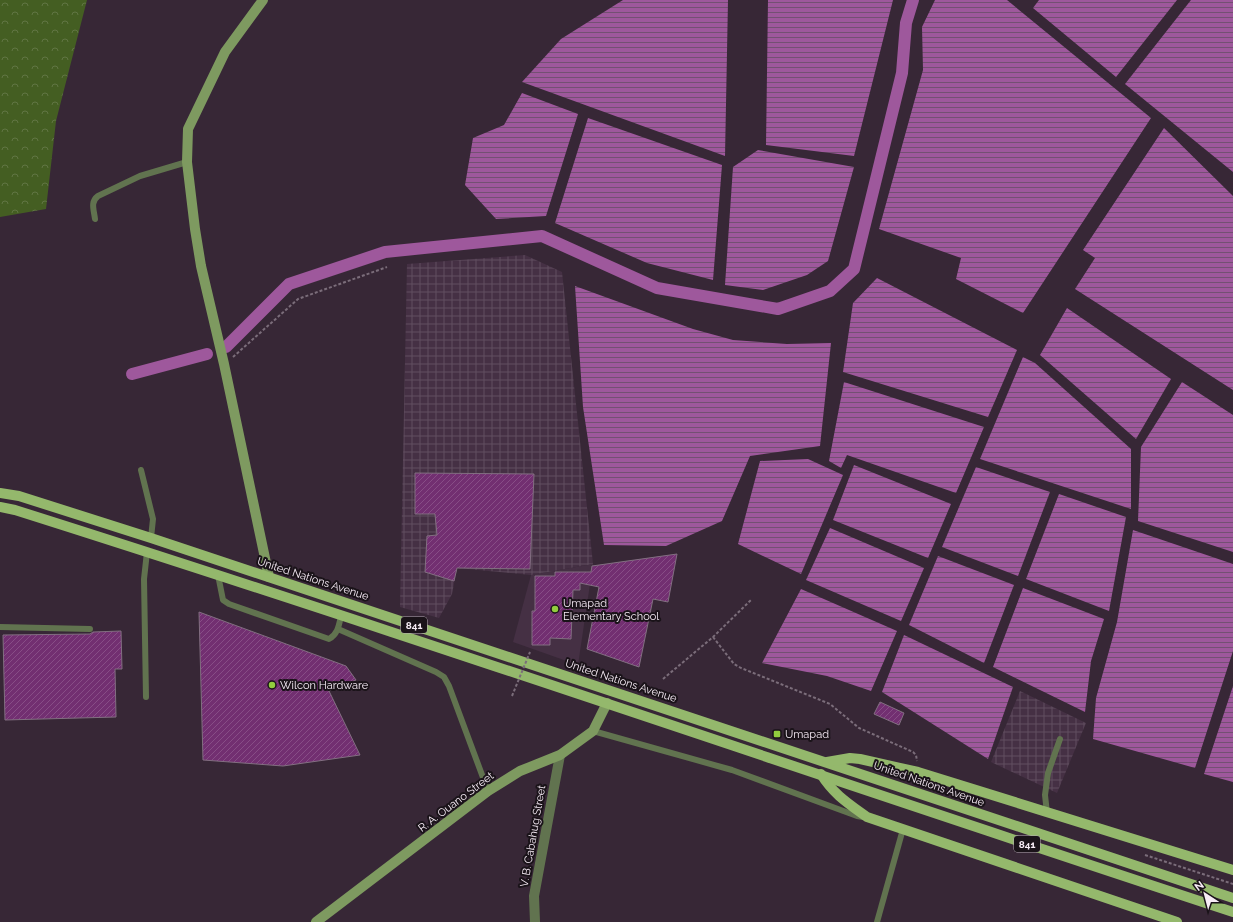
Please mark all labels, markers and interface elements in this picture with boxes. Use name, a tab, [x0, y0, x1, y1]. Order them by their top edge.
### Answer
street label: United Nations Avenue	[256, 555, 371, 603]
place label: Umapad Elementary School	[563, 597, 659, 623]
marker: Umapad Elementary School	[550, 604, 560, 614]
road number: 841	[401, 617, 427, 633]
street label: United Nations Avenue	[564, 657, 679, 705]
place label: Wilcon Hardware	[280, 679, 369, 692]
marker: Wilcon Hardware	[267, 680, 277, 690]
place label: Umapad	[785, 728, 829, 741]
marker: Umapad	[772, 729, 782, 739]
street label: United Nations Avenue	[872, 759, 987, 809]
street label: R. A. Ouano Street	[416, 769, 497, 835]
street label: V. B. Cabahug Street	[518, 784, 548, 888]
road number: 841	[1014, 836, 1040, 852]
north arrow	[1185, 874, 1225, 914]
text: N	[1192, 879, 1207, 894]

